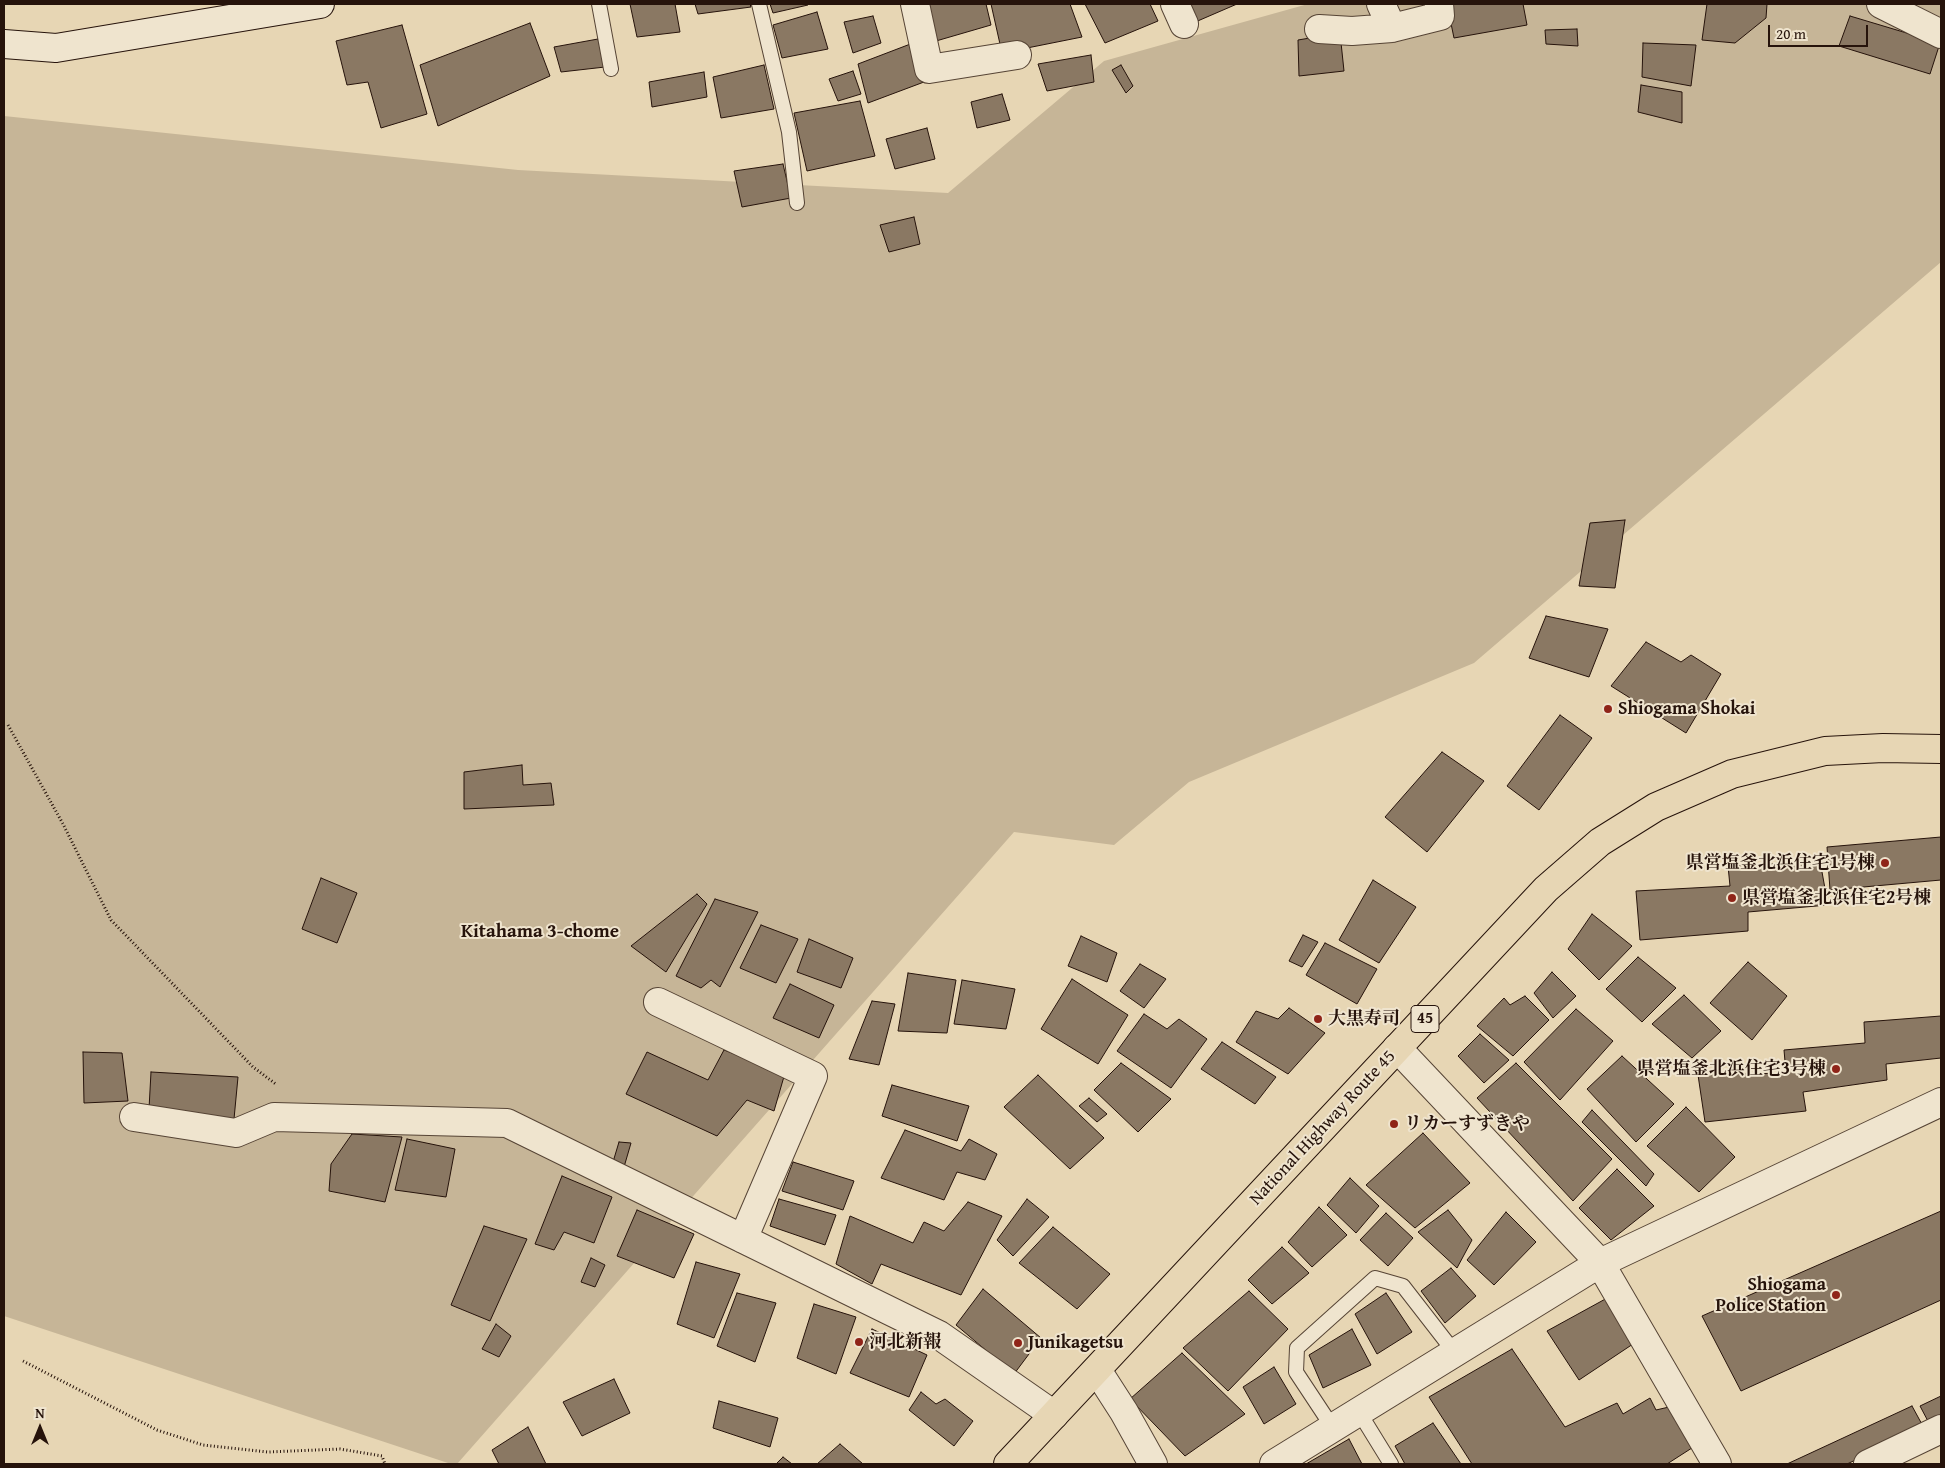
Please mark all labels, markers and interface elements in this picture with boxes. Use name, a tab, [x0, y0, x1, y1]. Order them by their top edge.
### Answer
scale bar	[1770, 15, 1870, 47]
text: 20 m	[1776, 23, 1806, 44]
place label: Shiogama Shokai	[1618, 698, 1755, 720]
marker: Shiogama Shokai	[1602, 703, 1614, 715]
place label: 県営塩釜北浜住宅1号棟	[1686, 852, 1875, 874]
marker: 県営塩釜北浜住宅1号棟	[1879, 857, 1891, 869]
place label: 県営塩釜北浜住宅2号棟	[1742, 887, 1931, 909]
marker: 県営塩釜北浜住宅2号棟	[1726, 892, 1738, 904]
district label: Kitahama 3-chome	[461, 921, 619, 943]
road number: 45	[1411, 1006, 1439, 1032]
place label: 大黒寿司	[1328, 1008, 1400, 1030]
marker: 大黒寿司	[1312, 1013, 1324, 1025]
street label: National Highway Route 45	[1246, 1046, 1400, 1210]
place label: 県営塩釜北浜住宅3号棟	[1637, 1058, 1826, 1080]
marker: 県営塩釜北浜住宅3号棟	[1830, 1063, 1842, 1075]
place label: リカーすずきや	[1404, 1113, 1530, 1135]
marker: リカーすずきや	[1388, 1118, 1400, 1130]
place label: Shiogama Police Station	[1716, 1274, 1826, 1316]
marker: Shiogama Police Station	[1830, 1289, 1842, 1301]
place label: 河北新報	[869, 1331, 941, 1353]
place label: Junikagetsu	[1028, 1332, 1123, 1354]
marker: 河北新報	[853, 1336, 865, 1348]
marker: Junikagetsu	[1012, 1337, 1024, 1349]
north arrow	[15, 1403, 65, 1453]
text: N	[35, 1403, 45, 1423]

